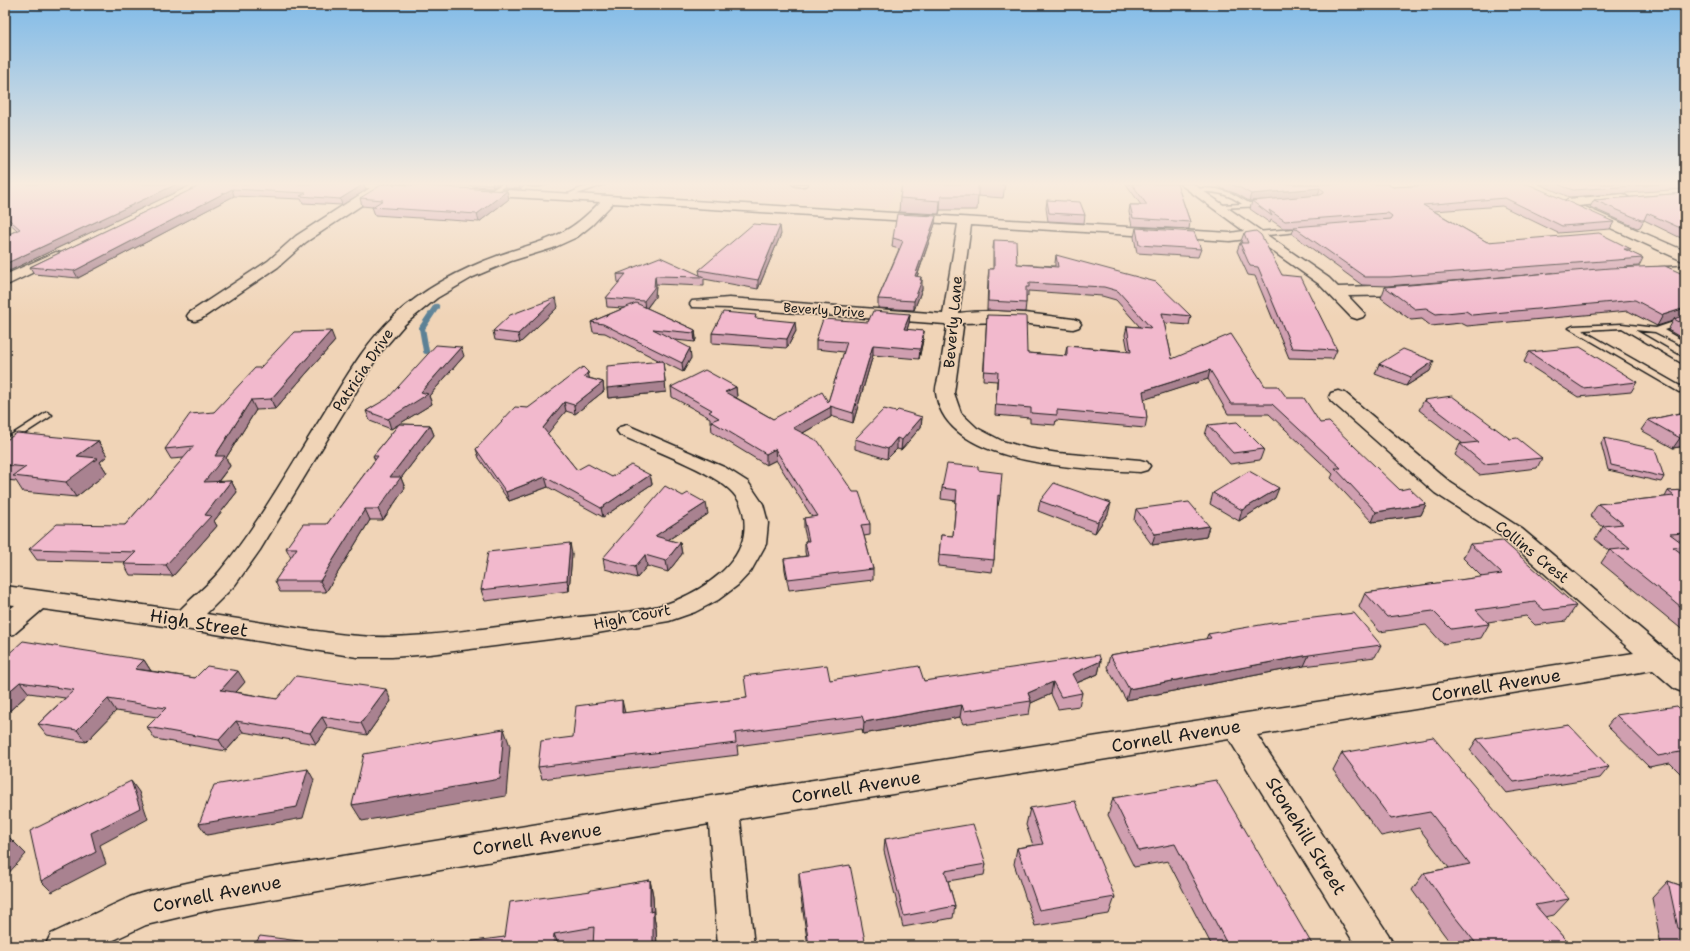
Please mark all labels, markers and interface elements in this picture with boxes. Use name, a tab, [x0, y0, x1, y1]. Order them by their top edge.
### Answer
street label: Beverly Lane	[939, 275, 967, 369]
street label: Beverly Drive	[783, 299, 865, 321]
street label: Patricia Drive	[328, 324, 398, 416]
street label: Collins Crest	[1491, 516, 1573, 588]
street label: High Court	[592, 600, 672, 634]
street label: High Street	[148, 603, 250, 643]
street label: Cornell Avenue	[1430, 663, 1562, 707]
street label: Cornell Avenue	[1110, 714, 1242, 758]
street label: Cornell Avenue	[790, 765, 922, 809]
street label: Stonehill Street	[1260, 772, 1352, 900]
street label: Cornell Avenue	[471, 817, 603, 861]
street label: Cornell Avenue	[151, 870, 283, 918]

